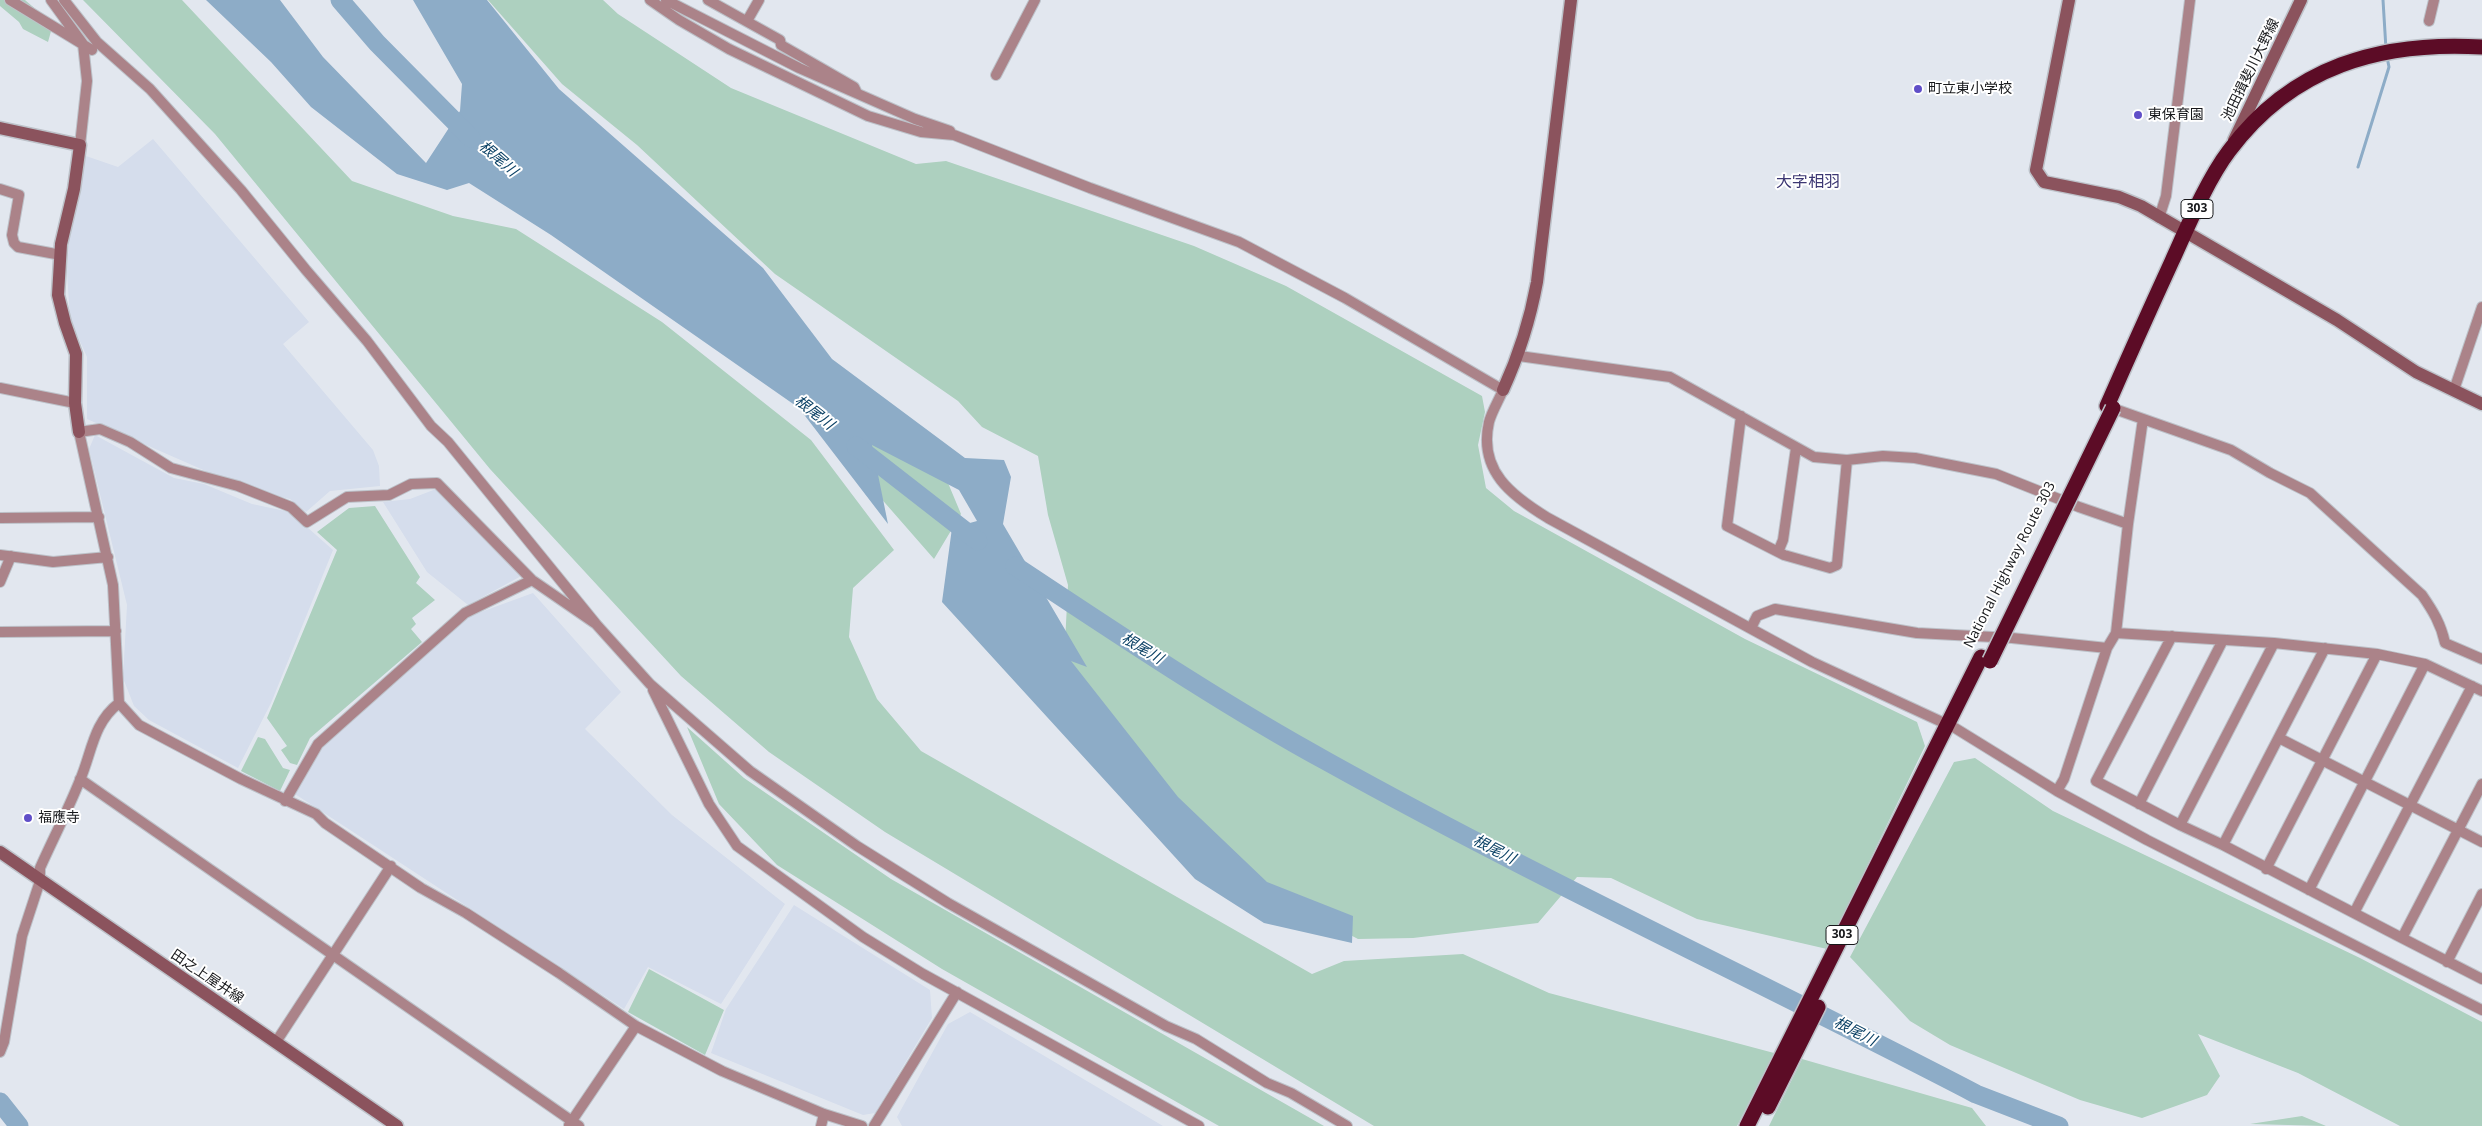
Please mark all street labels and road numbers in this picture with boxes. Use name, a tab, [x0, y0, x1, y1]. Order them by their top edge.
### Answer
street label: 池田揖斐川大野線	[2219, 16, 2283, 124]
road number: 303	[2181, 200, 2213, 218]
street label: National Highway Route 303	[1961, 479, 2059, 651]
road number: 303	[1826, 926, 1858, 944]
street label: 田之上屋井線	[167, 947, 247, 1007]

